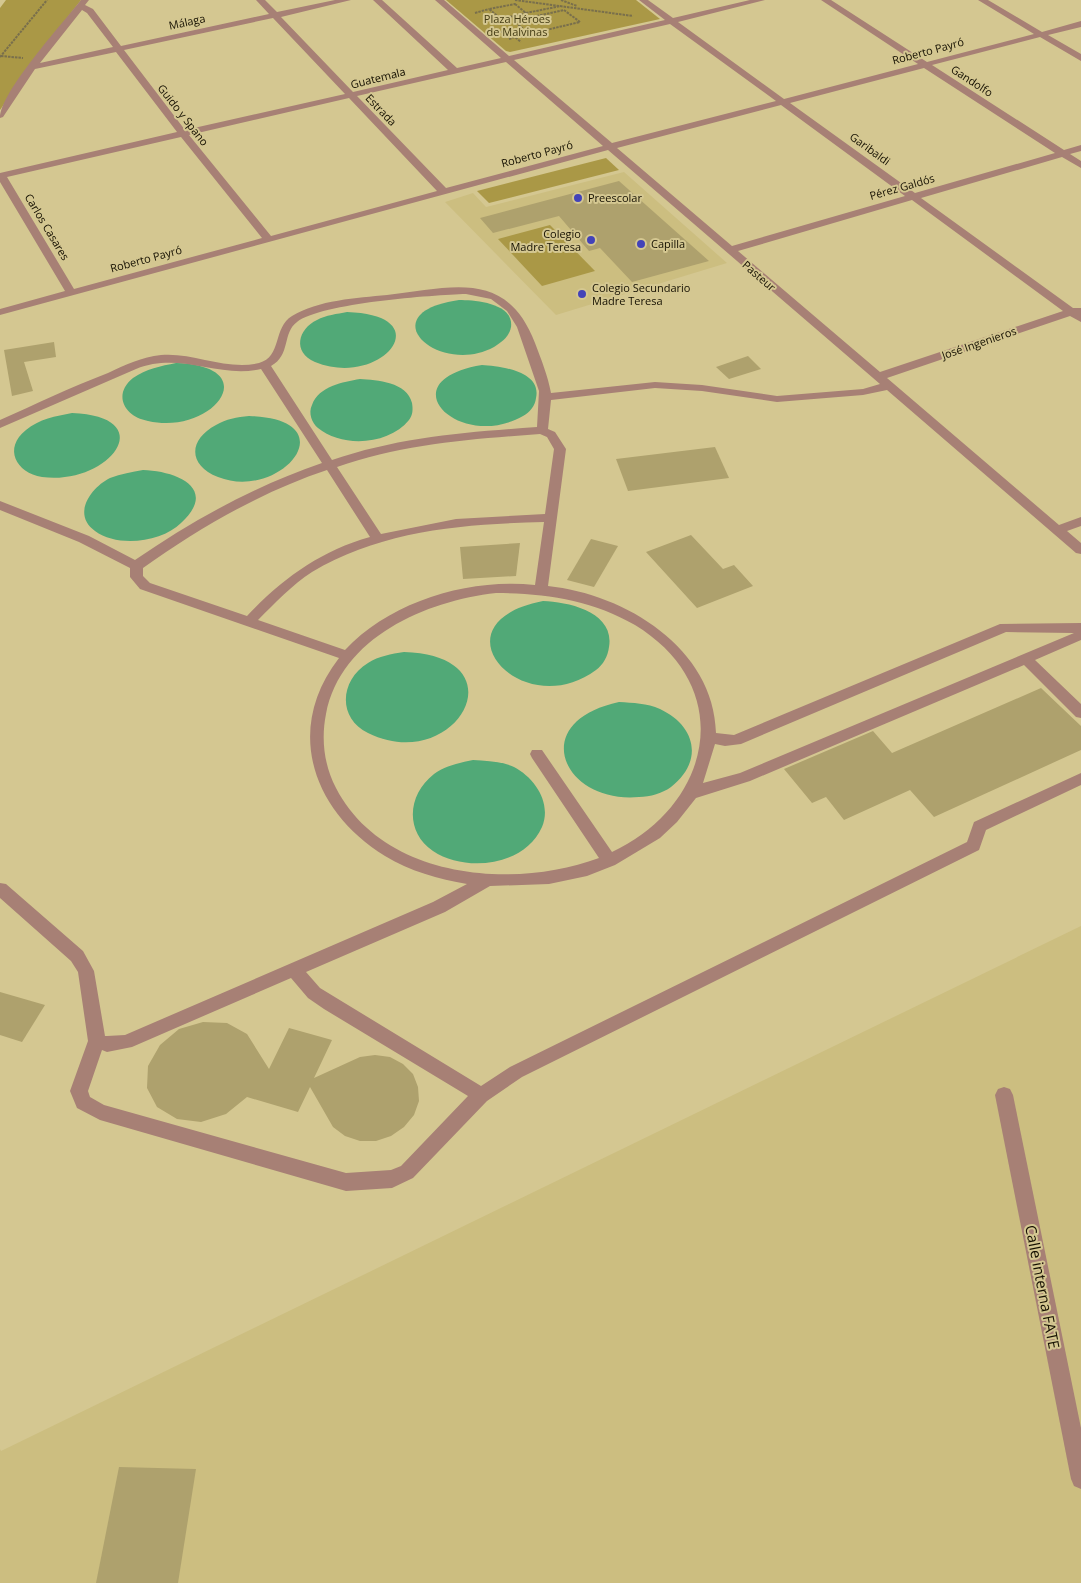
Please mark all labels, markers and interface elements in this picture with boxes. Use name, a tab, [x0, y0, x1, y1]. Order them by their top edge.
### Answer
street label: Málaga	[167, 10, 207, 33]
park label: Plaza Héroes de Malvinas	[484, 11, 550, 39]
street label: Roberto Payró	[890, 34, 966, 67]
street label: Gandolfo	[948, 61, 997, 100]
street label: Guatemala	[349, 63, 407, 92]
street label: Guido y Spano	[155, 81, 212, 149]
street label: Estrada	[363, 91, 400, 129]
street label: Garibaldi	[847, 129, 894, 168]
street label: Roberto Payró	[499, 137, 575, 170]
street label: Pérez Galdós	[868, 170, 936, 203]
place label: Preescolar	[588, 190, 642, 205]
street label: Carlos Casares	[22, 191, 73, 263]
marker: Preescolar	[572, 192, 584, 204]
place label: Colegio Madre Teresa	[510, 226, 581, 254]
marker: Colegio Madre Teresa	[585, 234, 597, 246]
place label: Capilla	[651, 236, 685, 251]
marker: Capilla	[635, 238, 647, 250]
street label: Roberto Payró	[108, 242, 184, 275]
street label: Pasteur	[740, 257, 779, 295]
place label: Colegio Secundario Madre Teresa	[592, 280, 691, 308]
marker: Colegio Secundario Madre Teresa	[576, 288, 588, 300]
street label: José Ingenieros	[939, 323, 1018, 363]
street label: Calle interna FATE	[1021, 1223, 1065, 1350]

